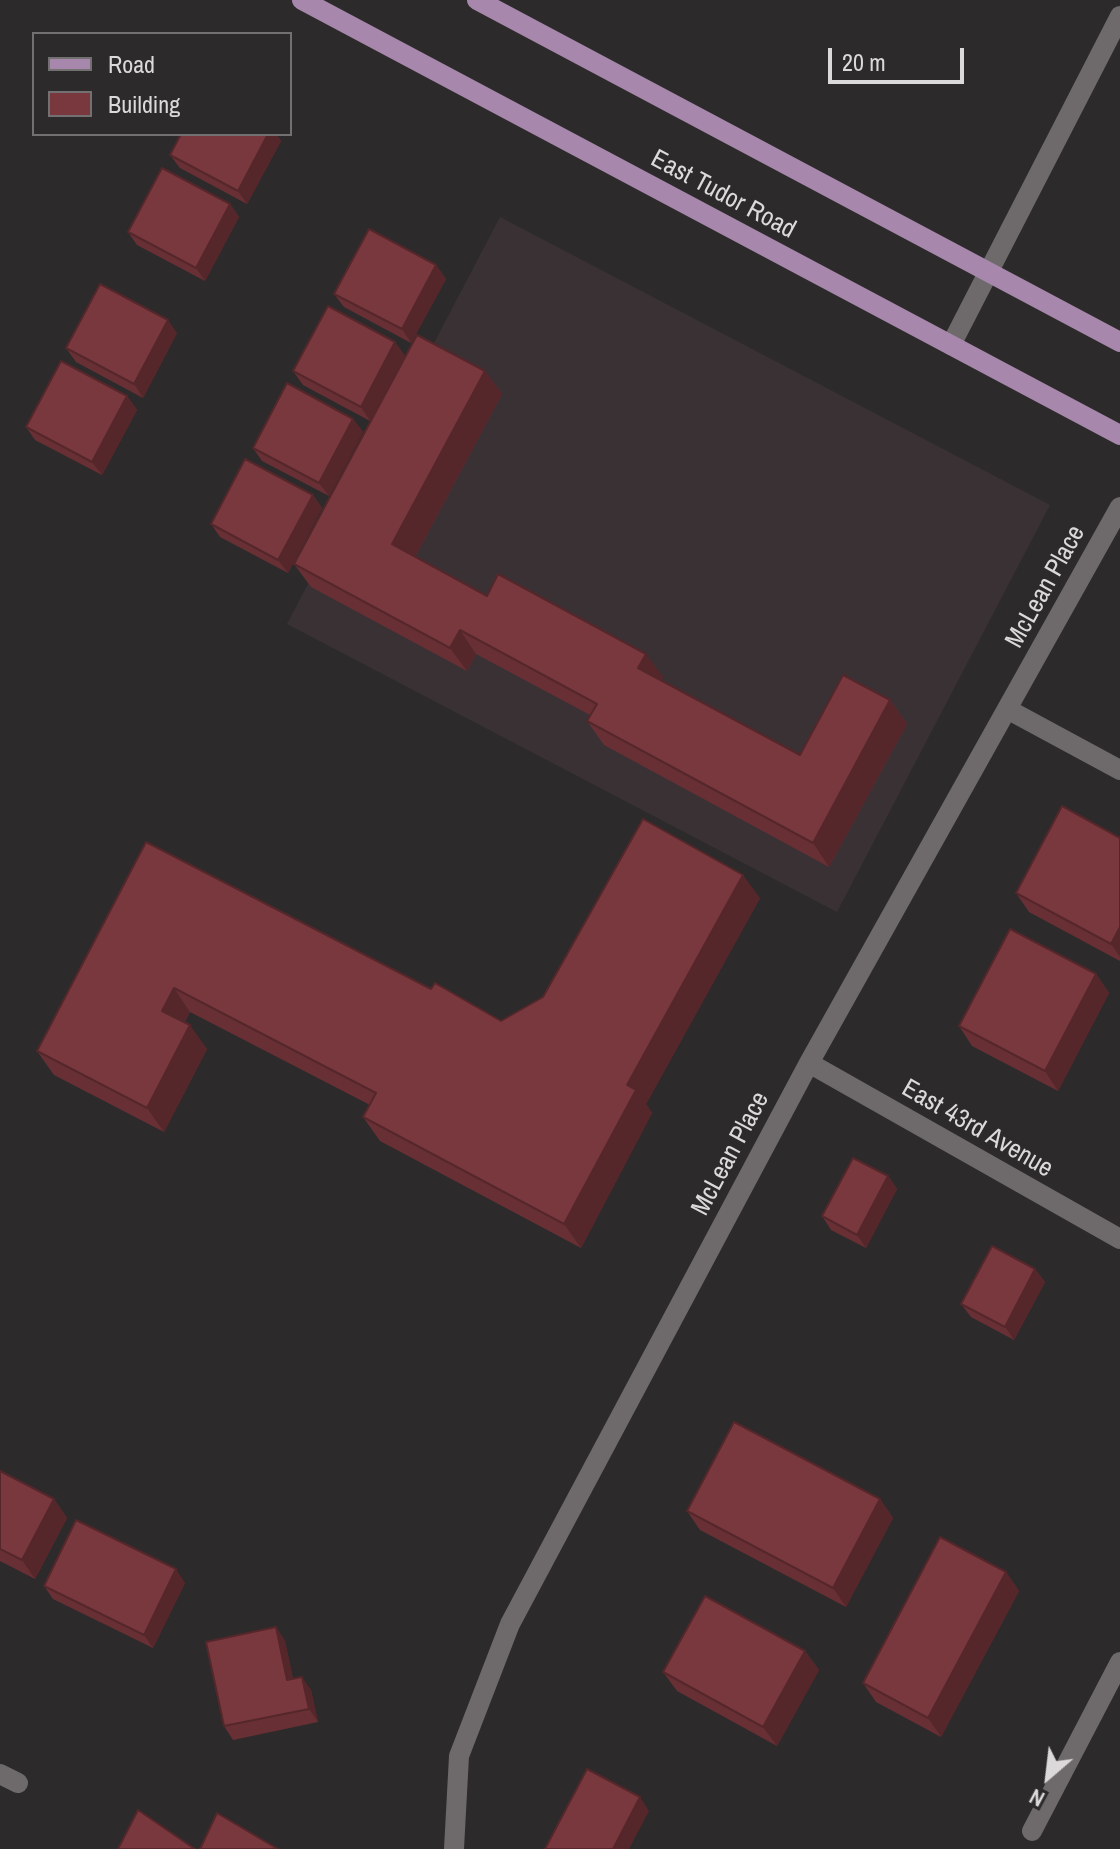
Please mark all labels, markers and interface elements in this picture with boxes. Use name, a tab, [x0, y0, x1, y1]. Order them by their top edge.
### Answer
legend	[32, 32, 292, 136]
scale bar	[832, 32, 968, 82]
text: 20 m	[842, 46, 886, 78]
text: Road	[108, 48, 155, 80]
text: Building	[108, 88, 180, 120]
street label: East Tudor Road	[645, 144, 801, 246]
street label: McLean Place	[1000, 520, 1092, 654]
street label: East 43rd Avenue	[896, 1073, 1058, 1185]
street label: McLean Place	[686, 1087, 776, 1221]
north arrow	[1008, 1737, 1088, 1817]
text: N	[1024, 1782, 1050, 1814]

